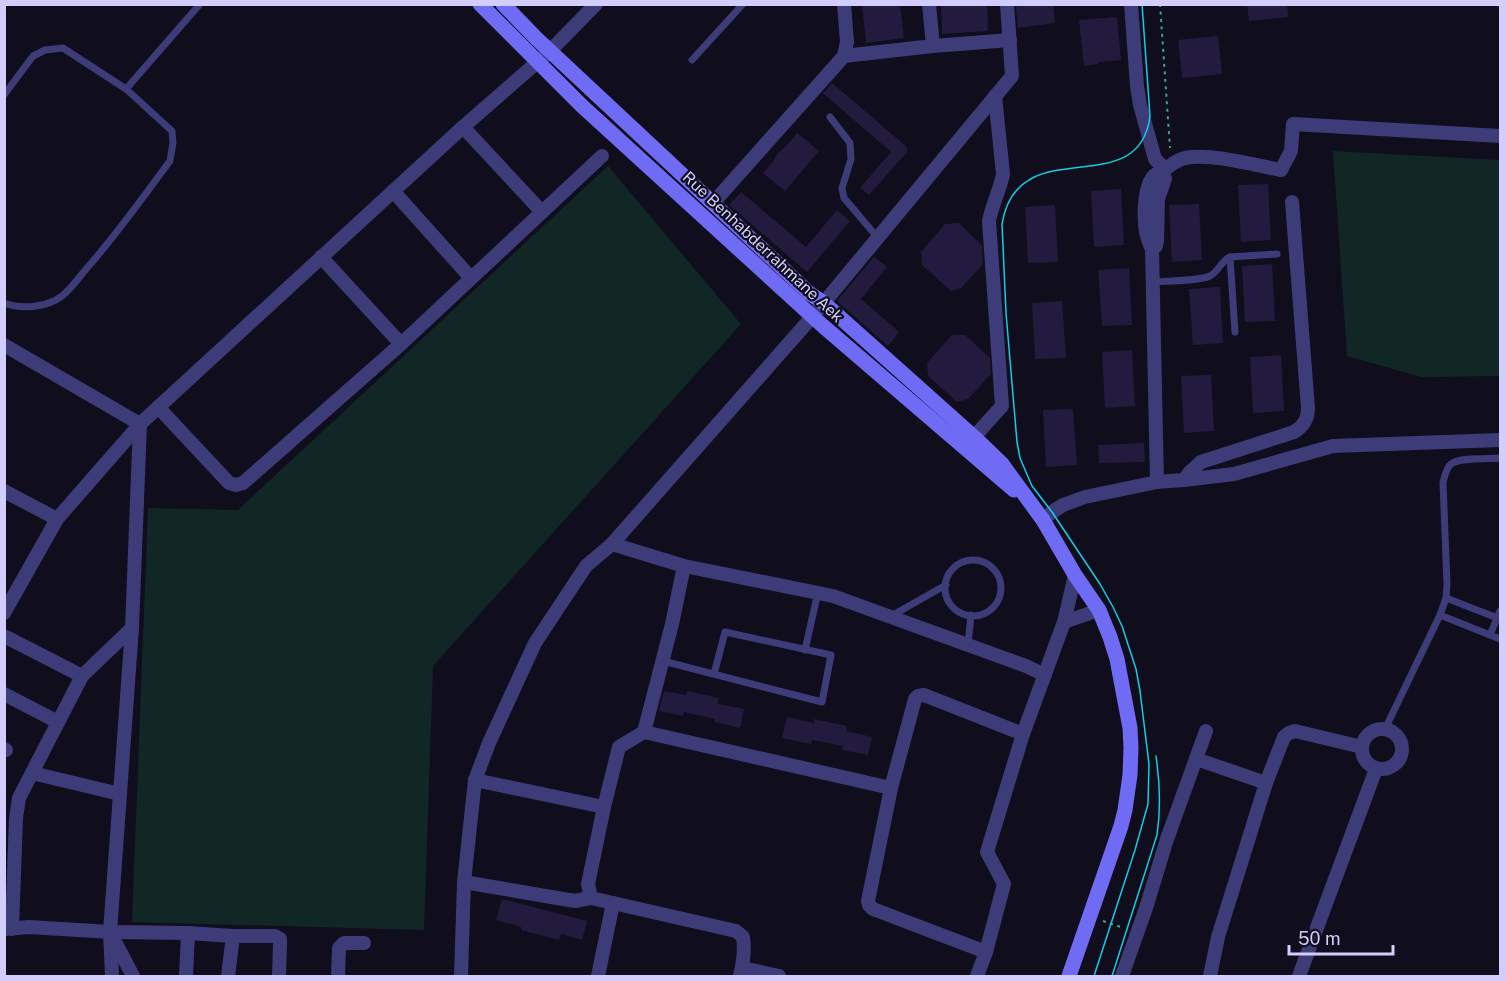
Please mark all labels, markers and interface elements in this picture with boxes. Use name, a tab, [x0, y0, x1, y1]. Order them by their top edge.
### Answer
street label: Rue Benhabderrahmane Aek	[679, 168, 847, 326]
scale bar	[1289, 918, 1392, 956]
text: 50 m	[1298, 928, 1341, 949]

